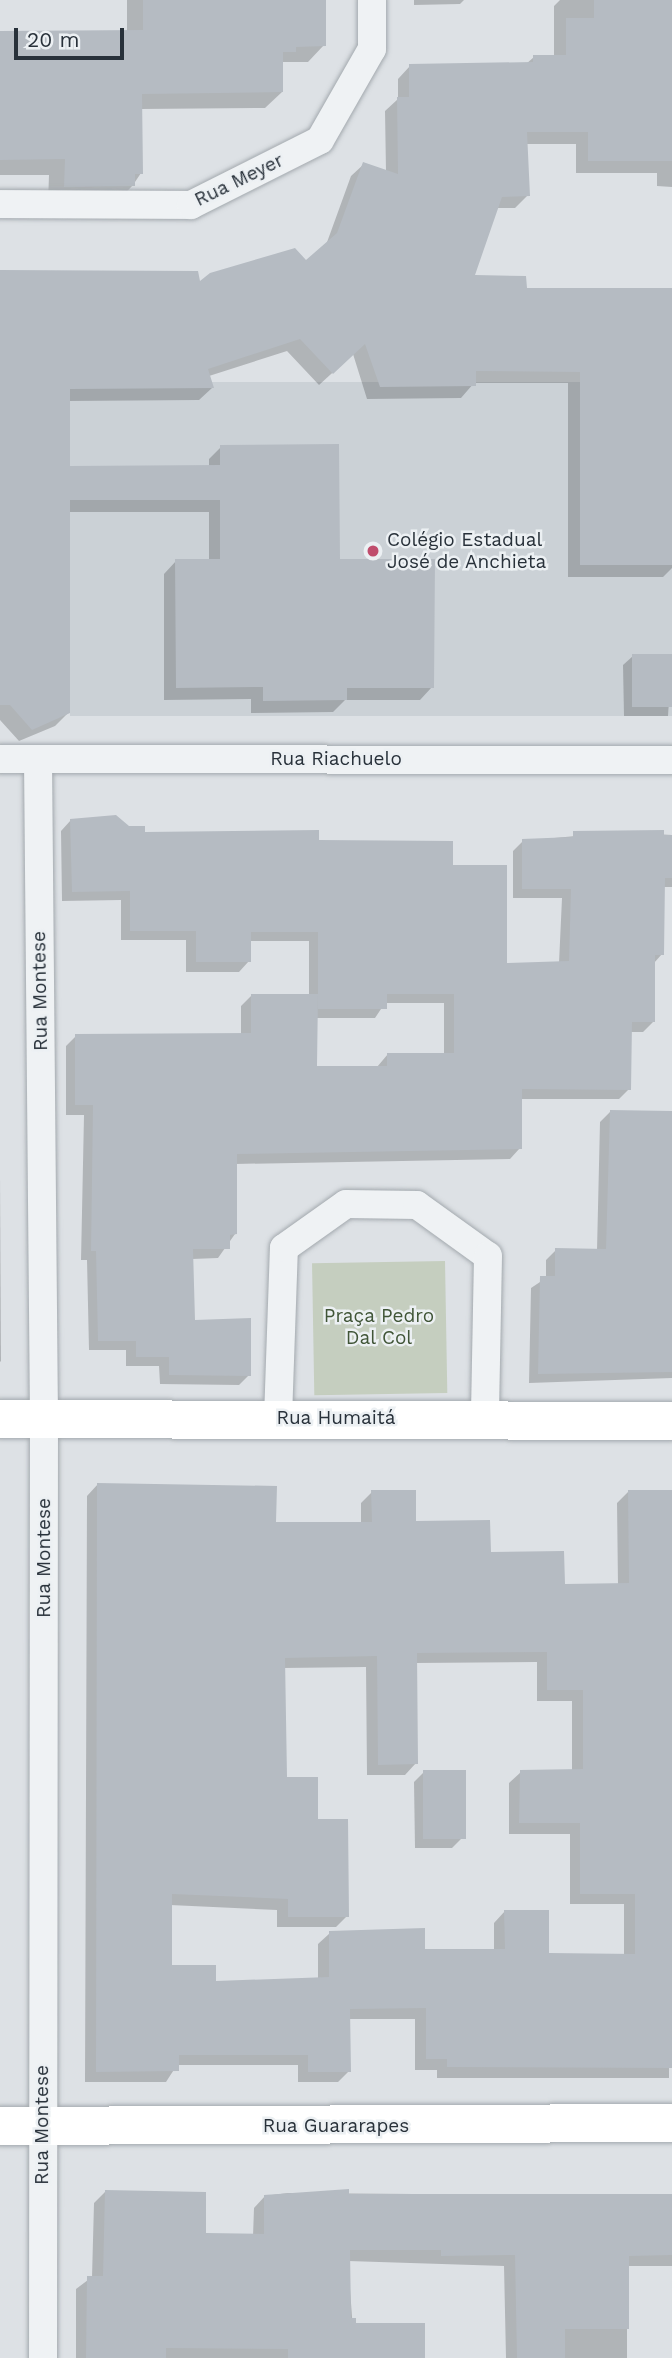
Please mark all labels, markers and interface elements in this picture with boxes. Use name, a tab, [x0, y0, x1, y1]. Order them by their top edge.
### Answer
scale bar	[18, 14, 128, 58]
text: 20 m	[27, 27, 79, 52]
street label: Rua Meyer	[191, 149, 287, 211]
place label: Colégio Estadual José de Anchieta	[387, 529, 547, 573]
marker: Colégio Estadual José de Anchieta	[365, 543, 381, 559]
street label: Rua Riachuelo	[270, 748, 402, 770]
street label: Rua Montese	[28, 931, 52, 1051]
park label: Praça Pedro Dal Col	[324, 1305, 434, 1349]
street label: Rua Humaitá	[276, 1407, 396, 1429]
street label: Rua Montese	[33, 1498, 55, 1618]
street label: Rua Montese	[31, 2065, 53, 2185]
street label: Rua Guararapes	[263, 2115, 409, 2137]

